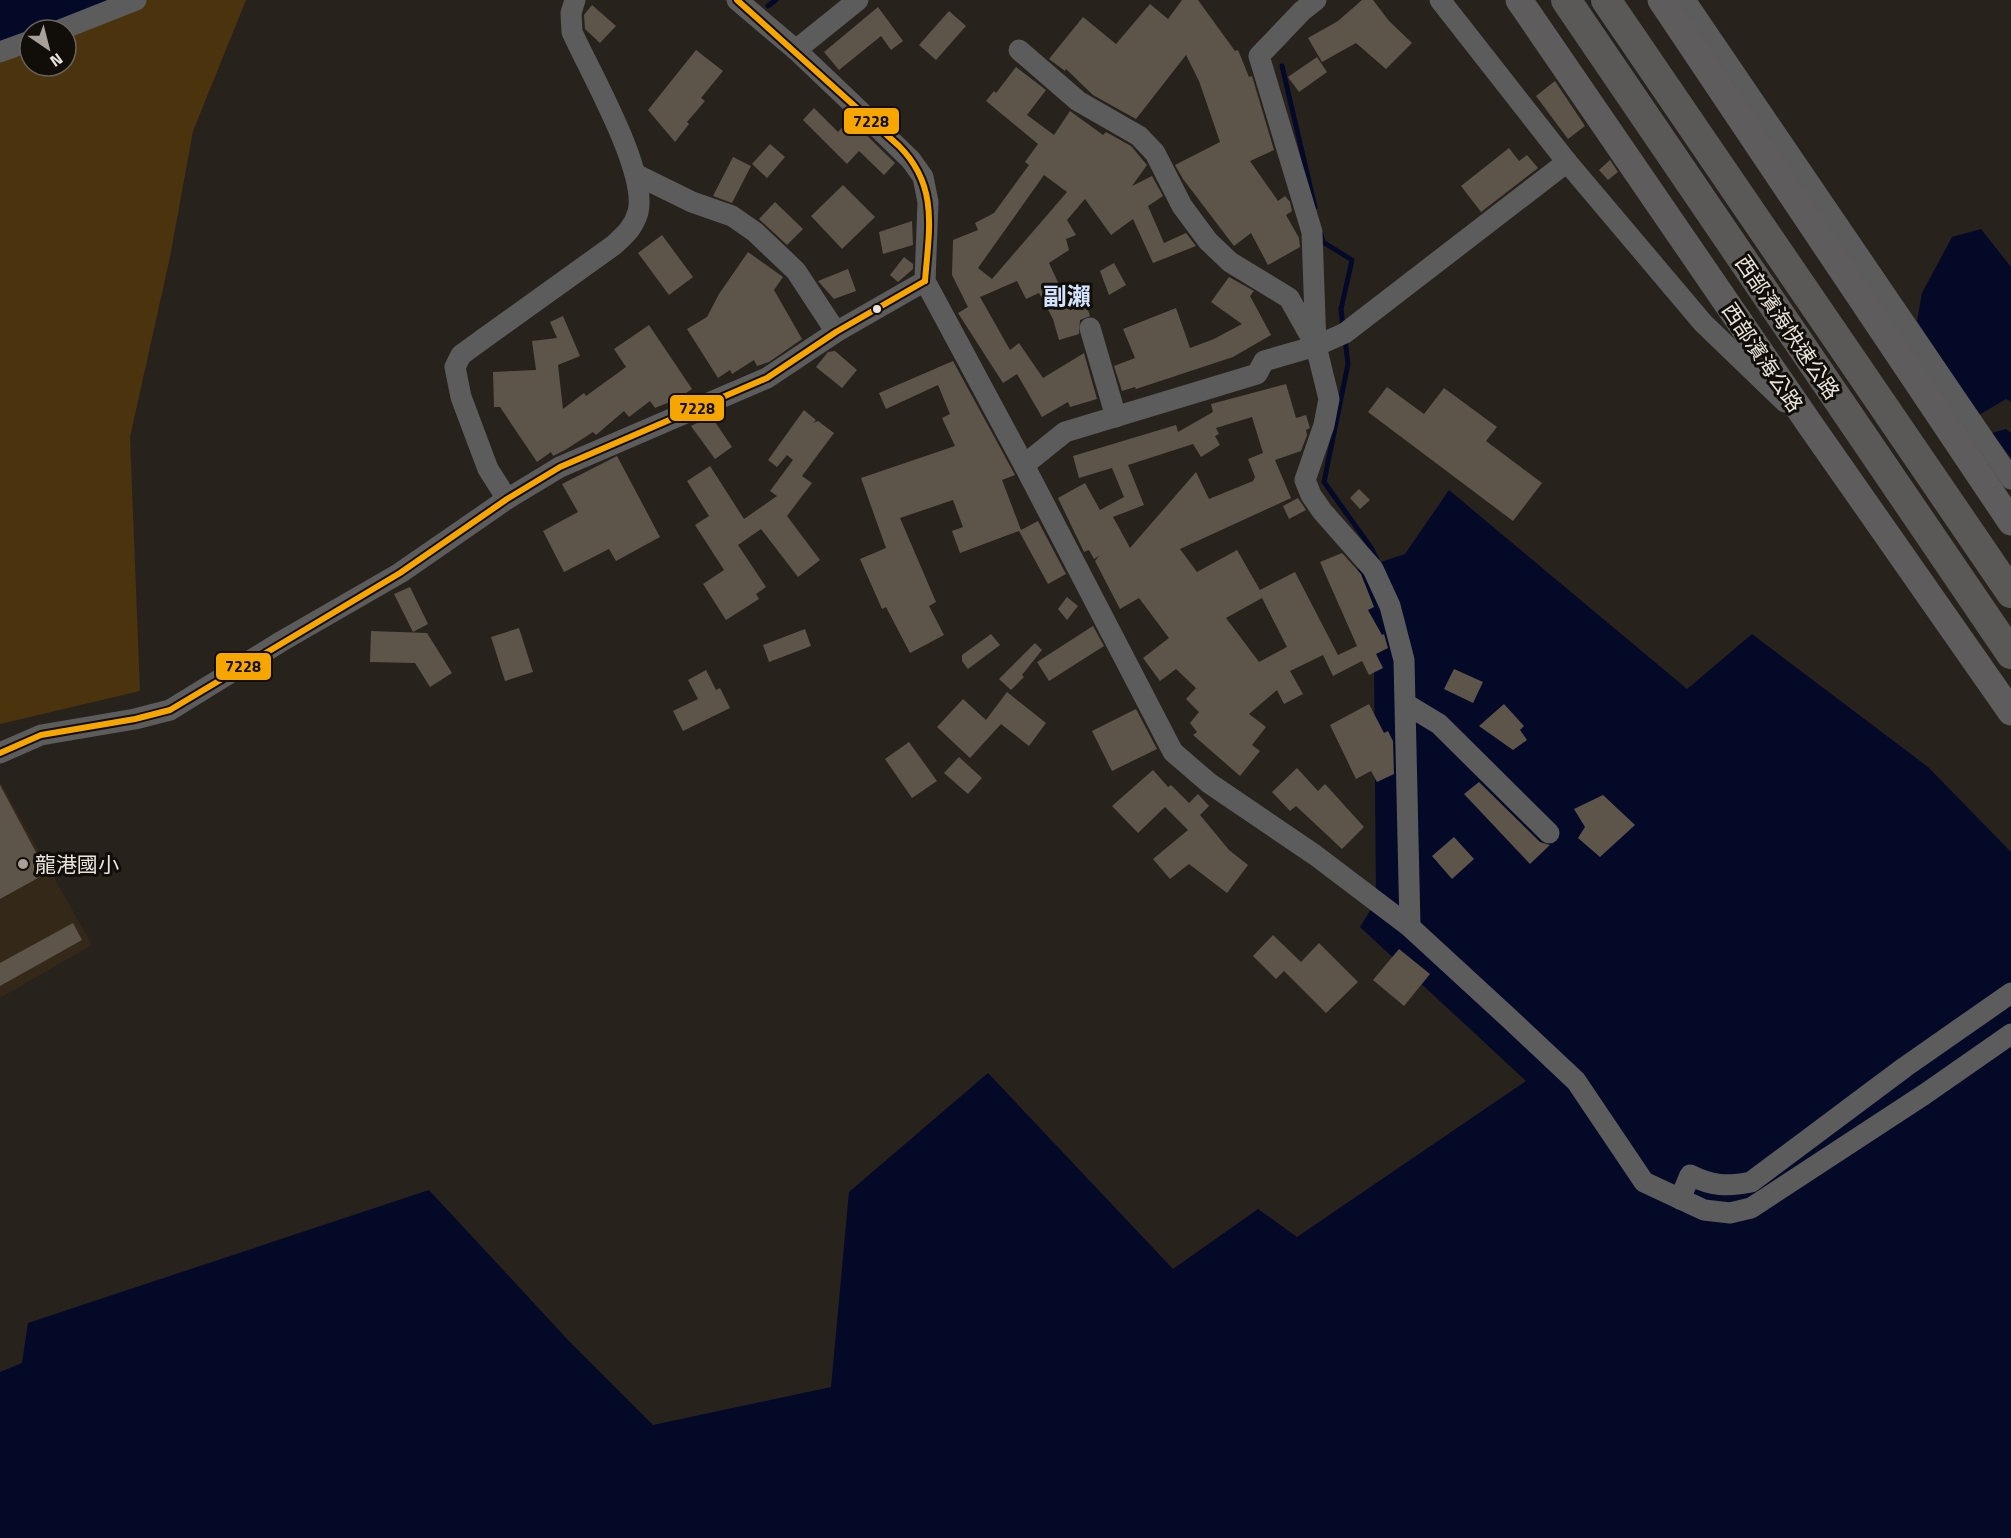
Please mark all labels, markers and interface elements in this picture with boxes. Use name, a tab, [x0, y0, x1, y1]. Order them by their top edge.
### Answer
north arrow	[18, 18, 78, 78]
text: N	[45, 47, 68, 73]
line badge: 7228	[843, 107, 900, 135]
text: 7228	[853, 109, 889, 133]
street label: 西部濱海快速公路	[1728, 248, 1848, 406]
district label: 副瀨	[1043, 278, 1091, 314]
street label: 西部濱海公路	[1715, 296, 1811, 418]
unlabelled marker	[871, 303, 883, 315]
line badge: 7228	[669, 394, 725, 422]
text: 7228	[679, 396, 715, 420]
line badge: 7228	[215, 652, 272, 681]
text: 7228	[225, 654, 261, 678]
place label: 龍港國小	[35, 848, 119, 880]
marker: 龍港國小	[16, 857, 30, 871]

